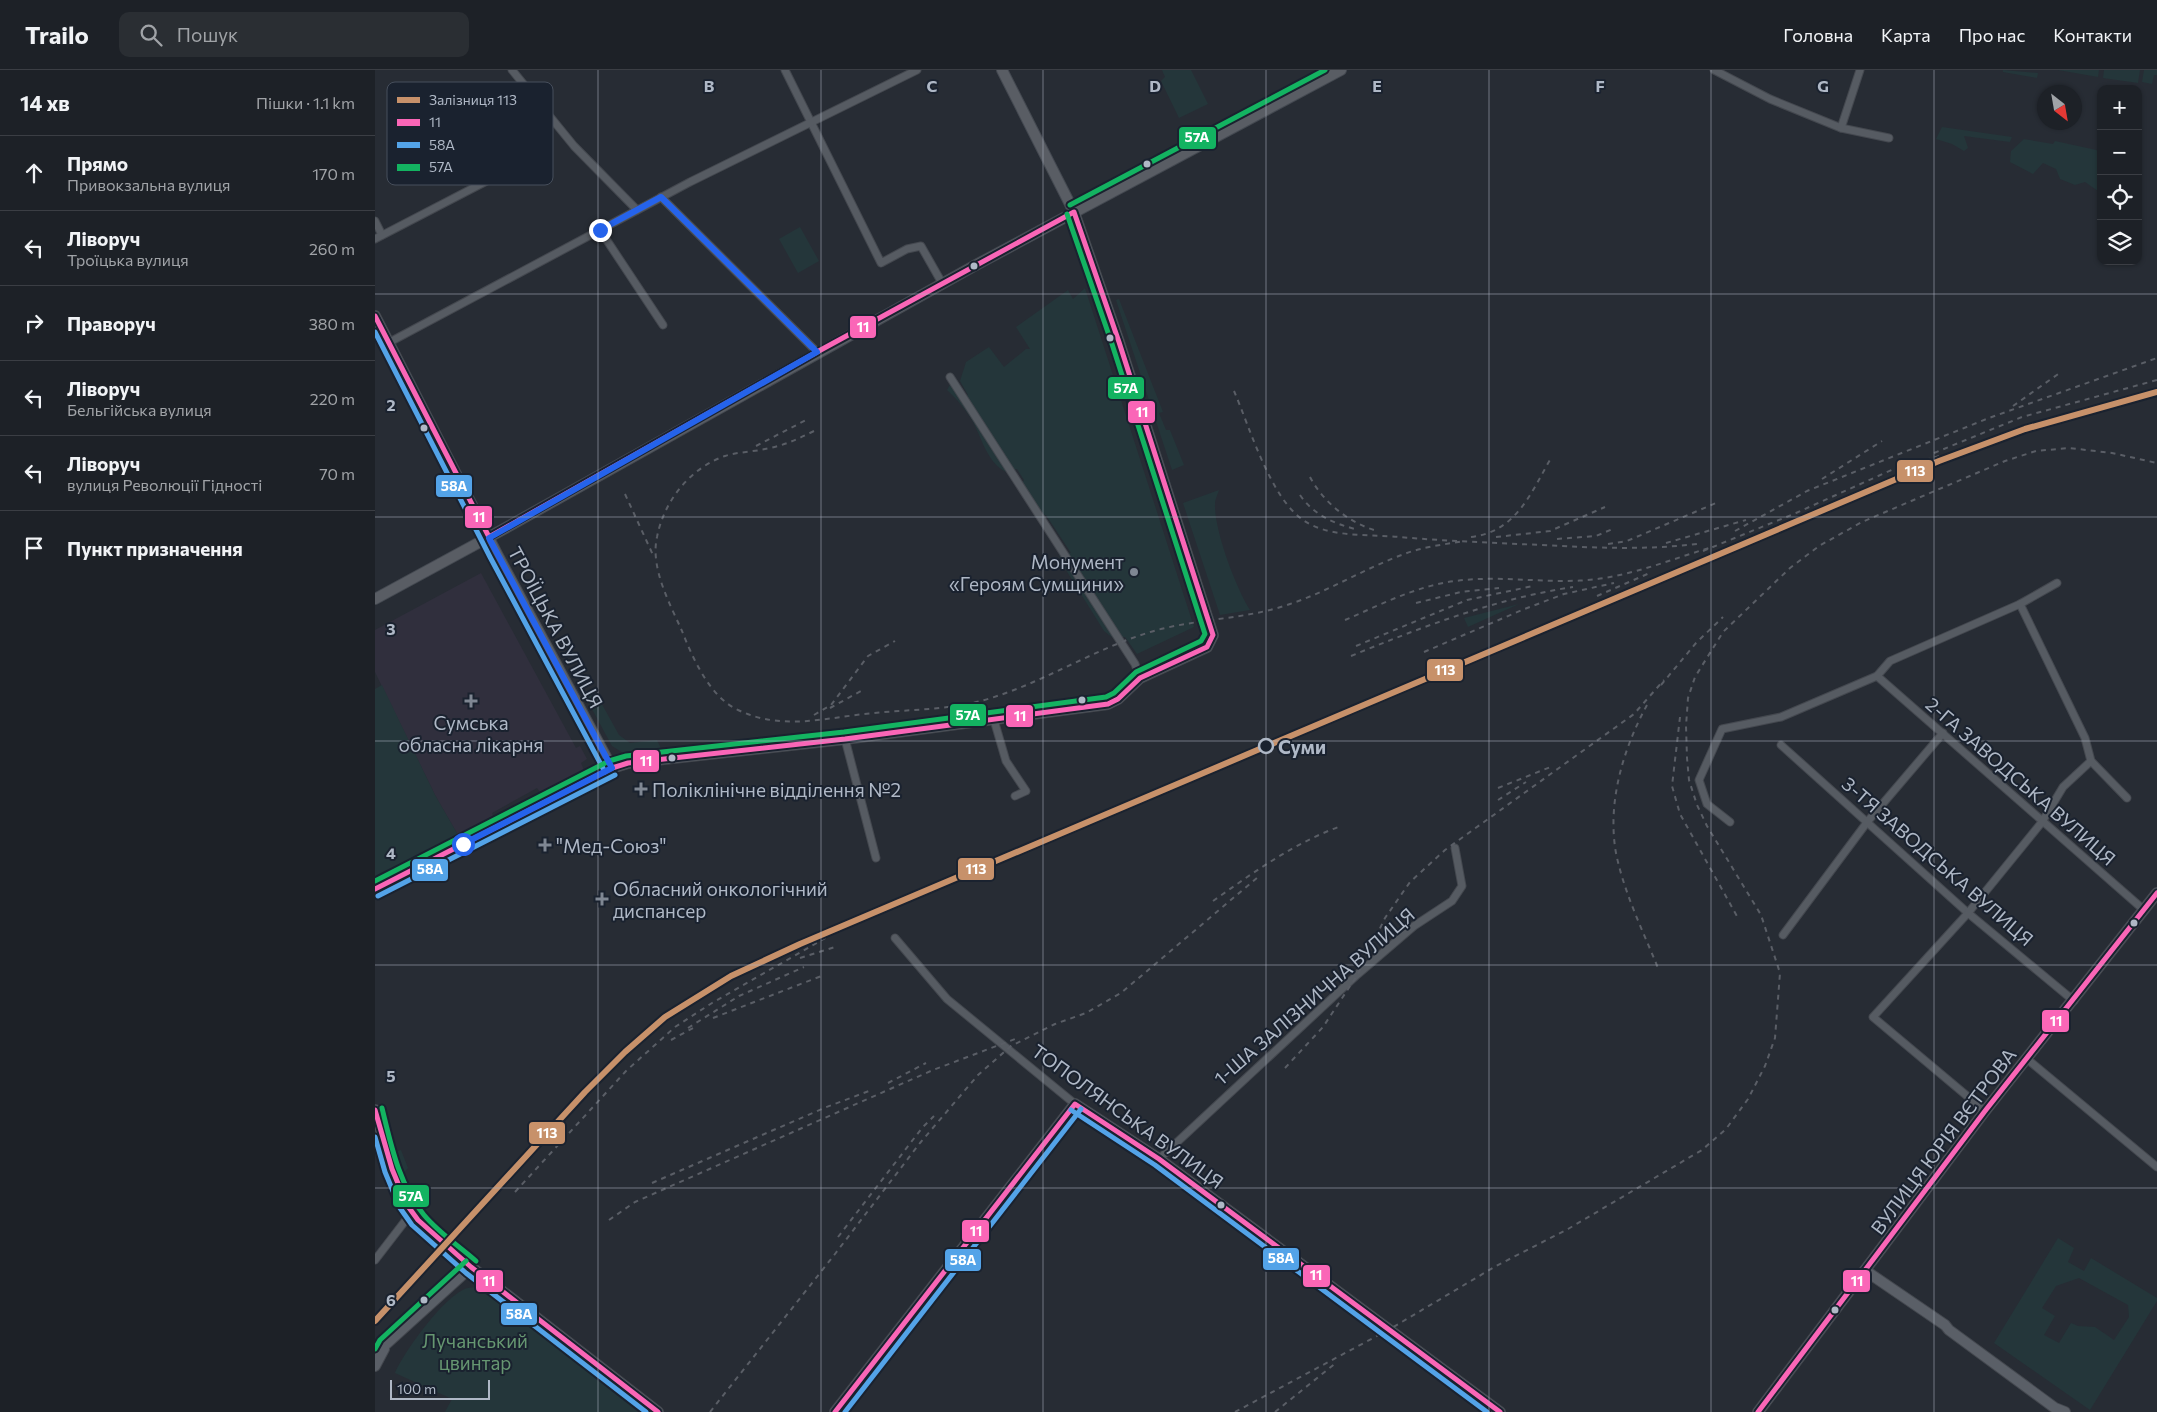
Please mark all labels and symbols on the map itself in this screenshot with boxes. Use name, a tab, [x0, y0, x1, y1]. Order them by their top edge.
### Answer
text: B	[704, 76, 715, 95]
text: C	[927, 76, 938, 95]
text: D	[1149, 76, 1161, 95]
text: E	[1372, 76, 1382, 95]
text: F	[1595, 76, 1605, 95]
text: G	[1817, 76, 1829, 95]
legend	[387, 82, 553, 185]
north arrow	[2037, 85, 2082, 130]
text: Залізниця 113	[429, 91, 517, 108]
text: 11	[429, 113, 441, 130]
line badge: 57А	[1178, 126, 1217, 150]
text: 57А	[1185, 128, 1209, 145]
text: 58А	[429, 136, 455, 153]
text: 57А	[429, 158, 453, 175]
unlabelled marker	[1142, 159, 1152, 169]
route end	[589, 219, 612, 242]
unlabelled marker	[969, 261, 979, 271]
line badge: 11	[849, 315, 877, 339]
text: 11	[857, 318, 869, 335]
unlabelled marker	[1105, 333, 1115, 343]
line badge: 57А	[1107, 376, 1145, 400]
text: 57А	[1114, 379, 1138, 396]
text: 2	[386, 395, 396, 414]
line badge: 11	[1127, 400, 1156, 424]
text: 11	[1136, 403, 1148, 420]
unlabelled marker	[419, 423, 429, 433]
line badge: 113	[1896, 459, 1934, 483]
text: 113	[1905, 462, 1925, 479]
line badge: 58А	[435, 474, 473, 498]
text: 58А	[441, 477, 467, 494]
line badge: 11	[464, 505, 493, 529]
text: 11	[473, 508, 485, 525]
street label: ТРОЇЦЬКА ВУЛИЦЯ	[504, 542, 608, 712]
place label: Монумент «Героям Сумщини»	[949, 550, 1124, 595]
marker: Монумент «Героям Сумщини»	[1128, 566, 1140, 578]
text: 3	[386, 619, 396, 638]
line badge: 113	[1426, 658, 1464, 682]
text: 113	[1435, 661, 1455, 678]
street label: 2-ГА ЗАВОДСЬКА ВУЛИЦЯ	[1921, 692, 2121, 870]
marker: Сумська обласна лікарня	[464, 694, 478, 708]
unlabelled marker	[1077, 695, 1087, 705]
line badge: 57А	[949, 703, 987, 727]
line badge: 11	[1005, 704, 1034, 728]
text: 57А	[956, 706, 980, 723]
text: 11	[1014, 707, 1026, 724]
place label: Сумська обласна лікарня	[398, 711, 544, 756]
place label: Суми	[1278, 735, 1326, 758]
marker: Суми	[1258, 738, 1274, 754]
line badge: 11	[632, 749, 660, 773]
text: 11	[640, 752, 652, 769]
unlabelled marker	[667, 753, 677, 763]
street label: 3-ТЯ ЗАВОДСЬКА ВУЛИЦЯ	[1838, 772, 2038, 950]
place label: Поліклінічне відділення №2	[652, 778, 901, 801]
marker: Поліклінічне відділення №2	[634, 782, 648, 796]
route start	[452, 833, 475, 856]
place label: "Мед-Союз"	[556, 834, 667, 857]
marker: "Мед-Союз"	[538, 838, 552, 852]
text: 4	[386, 843, 396, 862]
line badge: 113	[957, 857, 995, 881]
line badge: 58А	[411, 858, 449, 882]
text: 58А	[417, 860, 443, 877]
text: 113	[966, 860, 986, 877]
place label: Обласний онкологічний диспансер	[613, 877, 828, 922]
marker: Обласний онкологічний диспансер	[595, 892, 609, 906]
street label: 1-ША ЗАЛІЗНИЧНА ВУЛИЦЯ	[1209, 903, 1419, 1089]
unlabelled marker	[2129, 918, 2139, 928]
line badge: 11	[2041, 1009, 2070, 1033]
text: 11	[2050, 1012, 2062, 1029]
street label: ТОПОЛЯНСЬКА ВУЛИЦЯ	[1028, 1039, 1228, 1193]
street label: ВУЛИЦЯ ЮРІЯ ВЄТРОВА	[1866, 1043, 2020, 1239]
text: 5	[386, 1066, 396, 1085]
line badge: 113	[528, 1121, 566, 1145]
text: 113	[537, 1124, 557, 1141]
line badge: 57А	[392, 1184, 430, 1208]
text: 57А	[399, 1187, 423, 1204]
unlabelled marker	[1216, 1200, 1226, 1210]
line badge: 11	[961, 1219, 990, 1243]
text: 11	[970, 1222, 982, 1239]
line badge: 58А	[1262, 1247, 1300, 1271]
line badge: 58А	[944, 1248, 982, 1272]
text: 58А	[1268, 1249, 1294, 1266]
text: 58А	[950, 1251, 976, 1268]
line badge: 11	[1302, 1264, 1331, 1288]
text: 11	[1310, 1266, 1322, 1283]
line badge: 11	[475, 1269, 504, 1293]
line badge: 11	[1842, 1269, 1871, 1293]
text: 11	[483, 1272, 495, 1289]
text: 11	[1851, 1272, 1863, 1289]
text: 6	[386, 1290, 396, 1309]
unlabelled marker	[419, 1295, 429, 1305]
line badge: 58А	[500, 1302, 538, 1326]
text: 58А	[506, 1305, 532, 1322]
unlabelled marker	[1830, 1305, 1840, 1315]
park label: Лучанський цвинтар	[422, 1329, 528, 1374]
scale bar	[390, 1377, 490, 1400]

